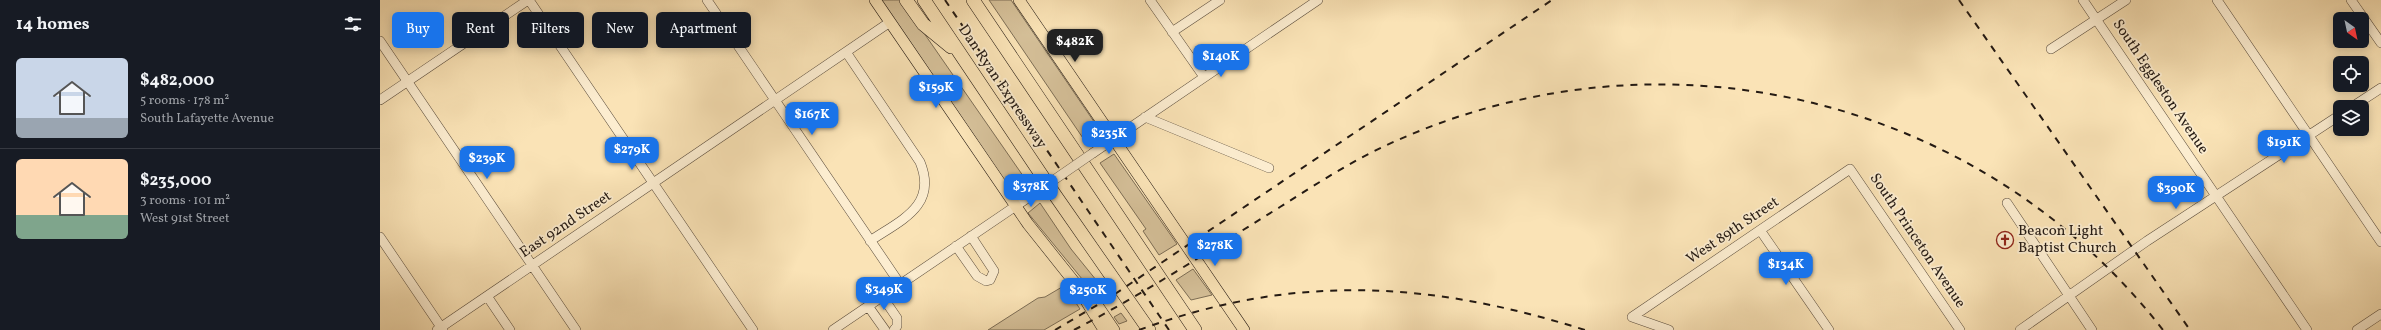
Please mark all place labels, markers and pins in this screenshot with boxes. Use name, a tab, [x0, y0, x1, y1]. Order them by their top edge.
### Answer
pin: $482K	[1047, 29, 1103, 63]
pin: $140K	[1193, 44, 1249, 78]
pin: $159K	[908, 75, 964, 109]
pin: $167K	[784, 102, 840, 136]
pin: $235K	[1081, 121, 1137, 155]
pin: $191K	[2256, 130, 2312, 164]
pin: $279K	[604, 137, 660, 171]
pin: $239K	[459, 146, 515, 180]
pin: $378K	[1003, 174, 1059, 208]
pin: $390K	[2148, 176, 2204, 210]
place label: Beacon Light Baptist Church	[2018, 221, 2117, 259]
church icon: Beacon Light Baptist Church	[1995, 230, 2015, 250]
pin: $278K	[1187, 233, 1243, 267]
pin: $134K	[1758, 252, 1814, 286]
pin: $349K	[856, 277, 912, 311]
pin: $250K	[1060, 278, 1116, 312]

